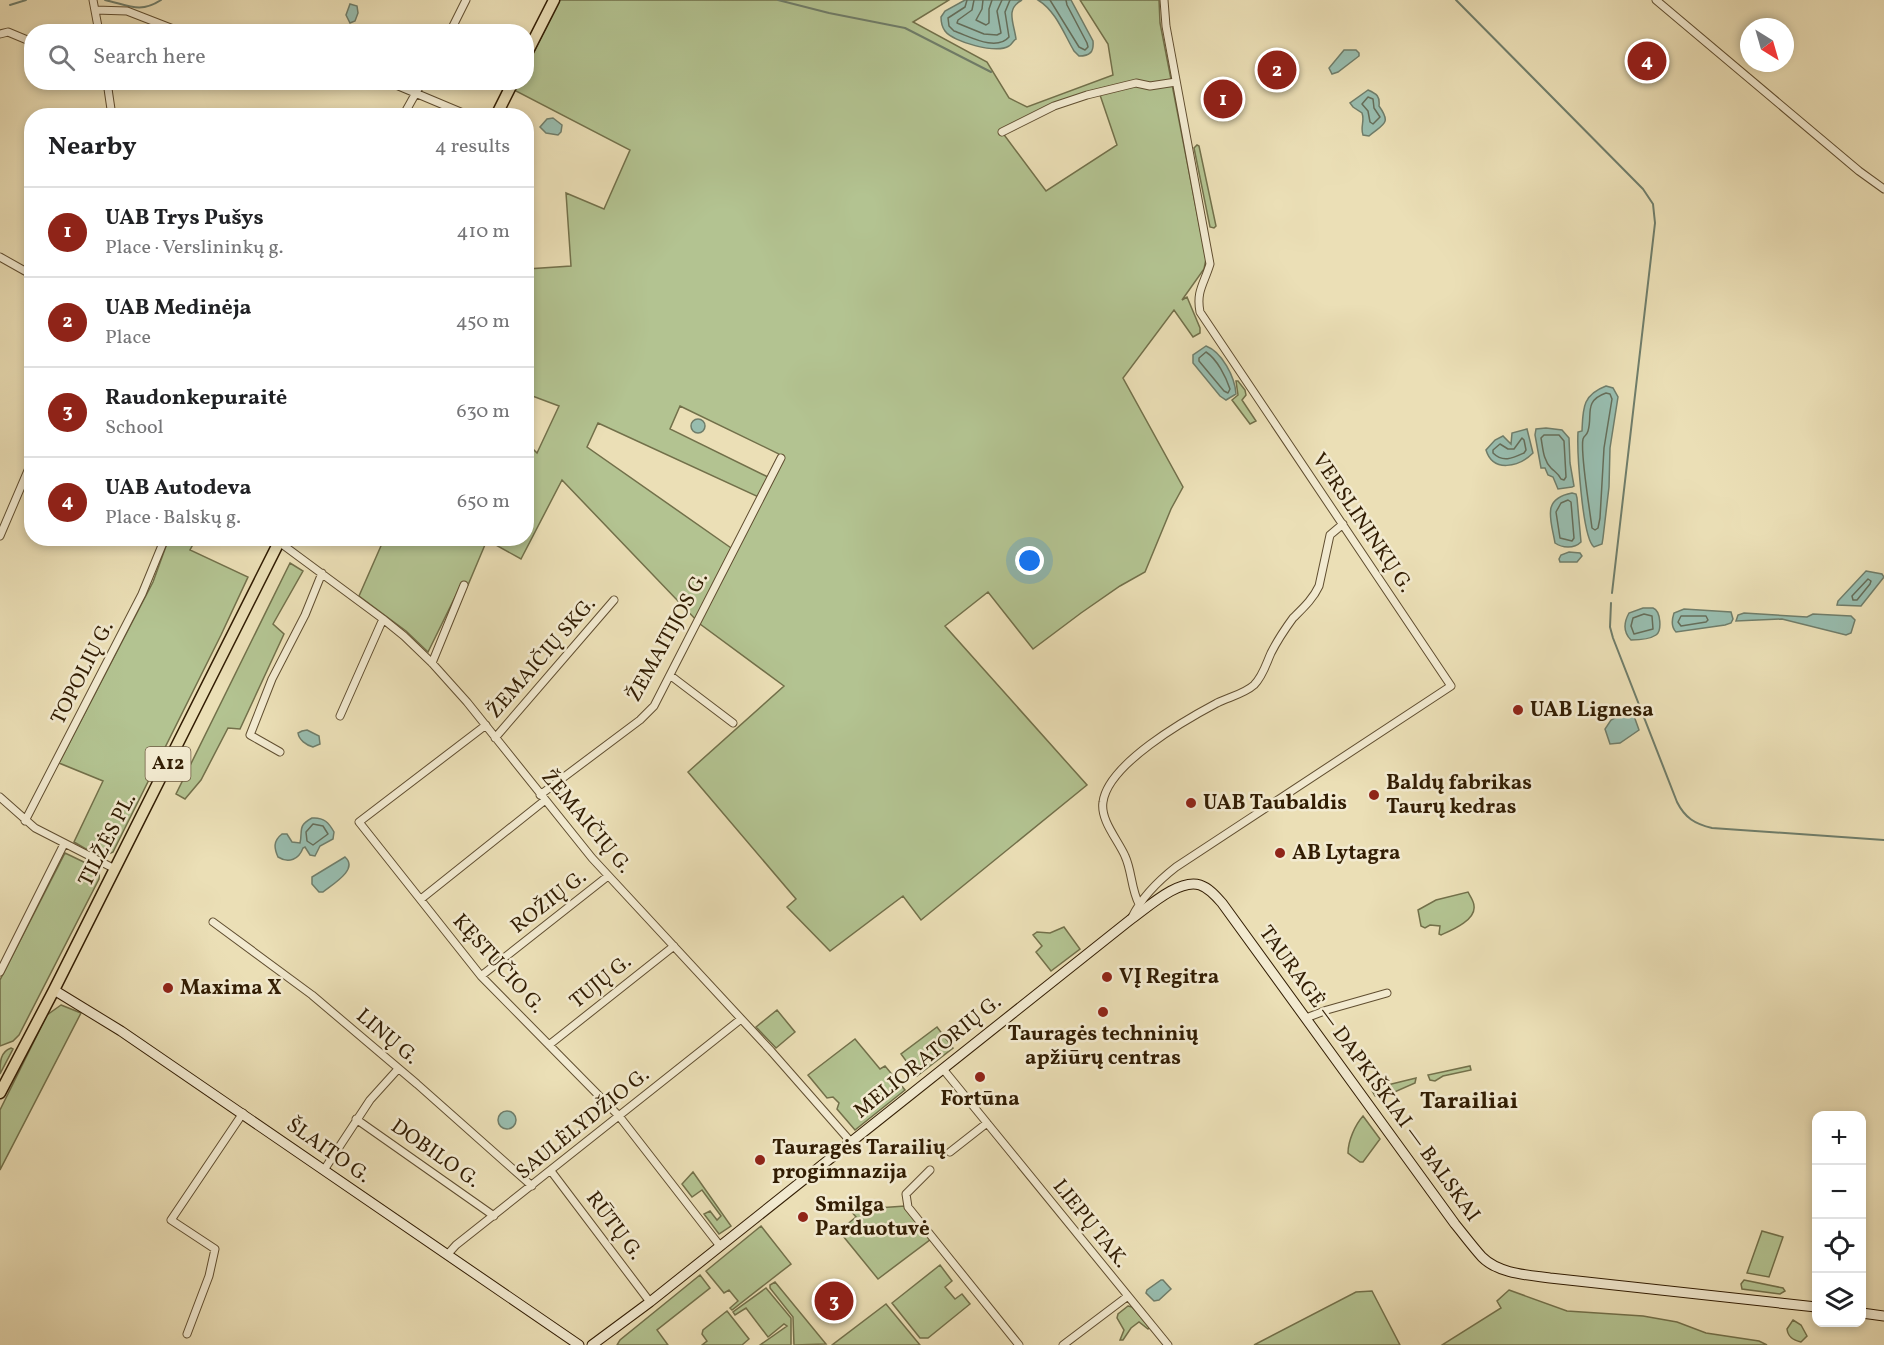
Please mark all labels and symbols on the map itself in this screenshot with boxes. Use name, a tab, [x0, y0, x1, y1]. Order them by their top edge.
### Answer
north arrow	[1740, 18, 1794, 72]
pin: 4	[1628, 38, 1666, 84]
pin: 2	[1258, 48, 1296, 92]
pin: 1	[1204, 76, 1242, 122]
street label: VERSLININKŲ G.	[1304, 447, 1420, 599]
your location	[1015, 546, 1044, 575]
street label: ŽEMAITIJOS G.	[620, 567, 716, 707]
street label: ŽEMAIČIŲ SKG.	[481, 591, 603, 725]
street label: TOPOLIŲ G.	[44, 616, 122, 730]
place label: UAB Lignesa	[1530, 696, 1654, 725]
marker: UAB Lignesa	[1511, 703, 1525, 717]
road number: A12	[146, 747, 190, 781]
street label: ŽEMAIČIŲ G.	[534, 764, 638, 880]
place label: Baldų fabrikas Taurų kedras	[1386, 769, 1532, 822]
street label: TILŽĖS PL.	[72, 788, 144, 892]
marker: Baldų fabrikas Taurų kedras	[1367, 788, 1381, 802]
place label: UAB Taubaldis	[1203, 789, 1347, 818]
marker: UAB Taubaldis	[1184, 796, 1198, 810]
place label: AB Lytagra	[1292, 839, 1401, 868]
marker: AB Lytagra	[1273, 846, 1287, 860]
street label: ROŽIŲ G.	[505, 863, 593, 941]
street label: KĘSTUČIO G.	[445, 908, 551, 1020]
street label: TAURAGĖ — DAPKIŠKIAI — BALSKAI	[1252, 920, 1486, 1228]
street label: TUJŲ G.	[564, 948, 638, 1016]
place label: VĮ Regitra	[1119, 963, 1219, 992]
marker: VĮ Regitra	[1100, 970, 1114, 984]
place label: Maxima X	[180, 974, 282, 1003]
marker: Maxima X	[161, 981, 175, 995]
street label: MELIORATORIŲ G.	[848, 988, 1008, 1126]
street label: LINŲ G.	[350, 1002, 424, 1072]
marker: Tauragės techninių apžiūrų centras	[1096, 1005, 1110, 1019]
place label: Tauragės techninių apžiūrų centras	[1007, 1020, 1199, 1073]
street label: SAULĖLYDŽIO G.	[510, 1061, 656, 1187]
marker: Fortūna	[973, 1070, 987, 1084]
place label: Fortūna	[940, 1085, 1020, 1114]
district label: Tarailiai	[1420, 1085, 1518, 1119]
street label: ŠLAITO G.	[280, 1111, 376, 1191]
street label: DOBILO G.	[385, 1113, 485, 1195]
place label: Tauragės Tarailių progimnazija	[772, 1134, 946, 1187]
marker: Tauragės Tarailių progimnazija	[753, 1153, 767, 1167]
street label: LIEPŲ TAK.	[1045, 1173, 1135, 1275]
street label: RŪTŲ G.	[578, 1186, 650, 1266]
place label: Smilga Parduotuvė	[815, 1191, 930, 1244]
marker: Smilga Parduotuvė	[796, 1210, 810, 1224]
pin: 3	[814, 1278, 854, 1324]

